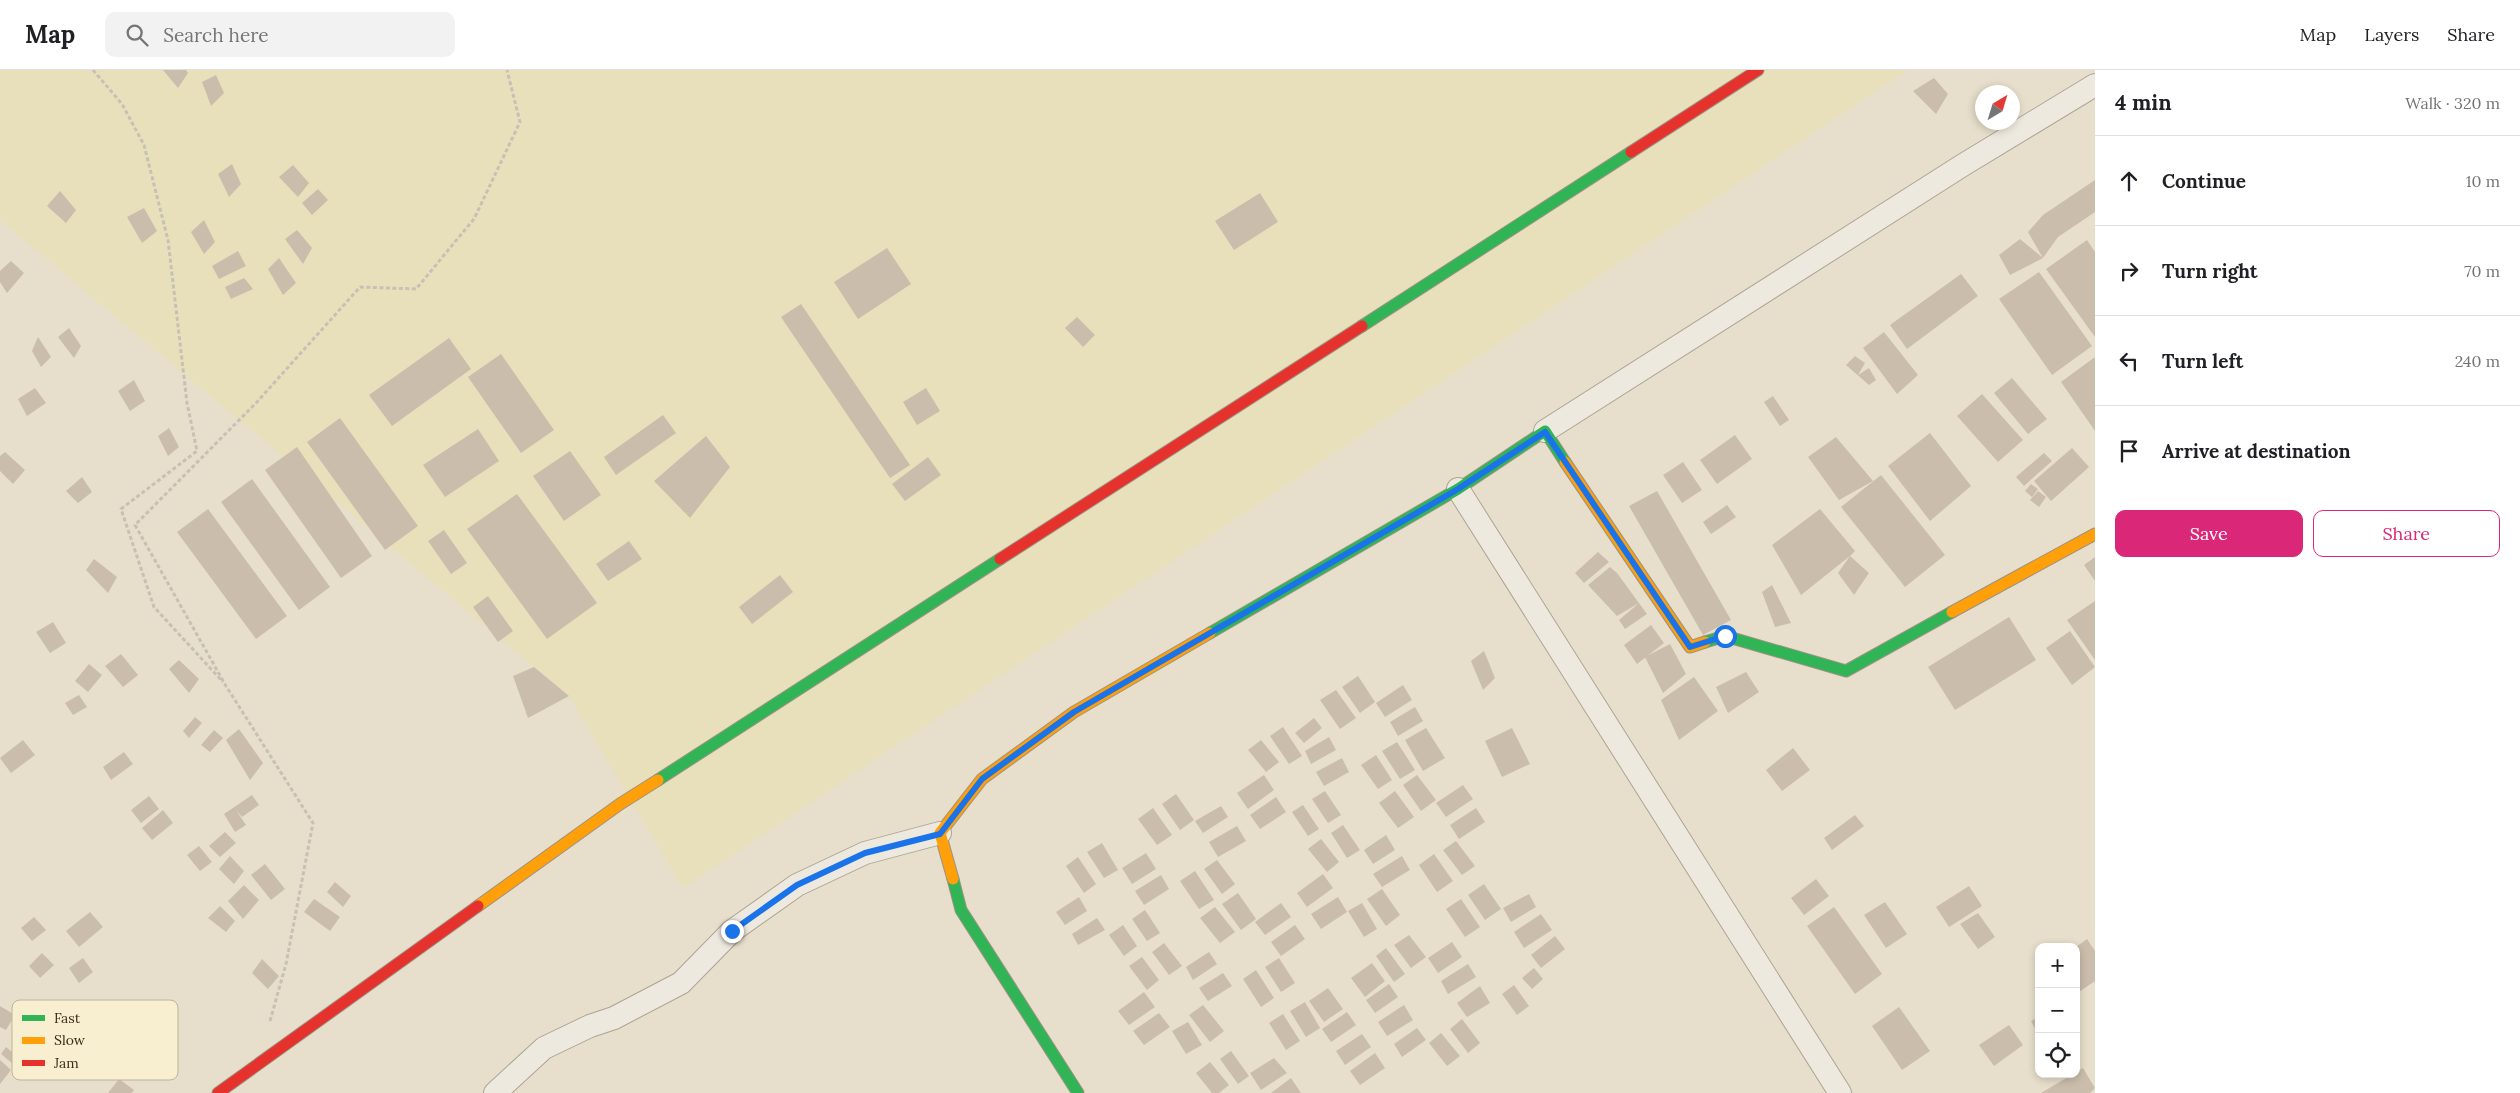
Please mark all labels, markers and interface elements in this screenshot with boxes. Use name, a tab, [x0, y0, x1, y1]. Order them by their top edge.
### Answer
search box	[105, 12, 455, 57]
text: Map	[25, 19, 75, 50]
icon: search	[123, 21, 151, 49]
text: Search here	[163, 23, 269, 47]
text: Map	[2300, 23, 2336, 46]
text: Layers	[2364, 23, 2419, 46]
text: Share	[2447, 23, 2495, 46]
north arrow	[1975, 85, 2020, 130]
text: 4 min	[2115, 89, 2172, 116]
text: Walk · 320 m	[2405, 93, 2500, 113]
icon: ahead	[2115, 167, 2143, 195]
text: Continue	[2162, 169, 2246, 193]
text: 10 m	[2466, 171, 2500, 191]
icon: right	[2115, 257, 2143, 285]
text: Turn right	[2162, 259, 2258, 283]
text: 70 m	[2464, 261, 2500, 281]
icon: left	[2115, 347, 2143, 375]
text: Turn left	[2162, 349, 2243, 373]
text: 240 m	[2455, 351, 2500, 371]
icon: arrive	[2115, 437, 2143, 465]
text: Arrive at destination	[2162, 439, 2351, 463]
button: Save	[2115, 510, 2303, 557]
button: Share	[2313, 510, 2500, 557]
route start	[1714, 625, 1737, 648]
route end	[721, 920, 744, 943]
map controls	[2035, 943, 2080, 1078]
button: +	[2035, 943, 2080, 988]
button: −	[2035, 988, 2080, 1033]
legend	[12, 1000, 178, 1080]
text: Fast	[54, 1009, 81, 1027]
text: Slow	[54, 1031, 86, 1049]
button: locate	[2035, 1033, 2080, 1078]
text: Jam	[53, 1054, 79, 1072]

